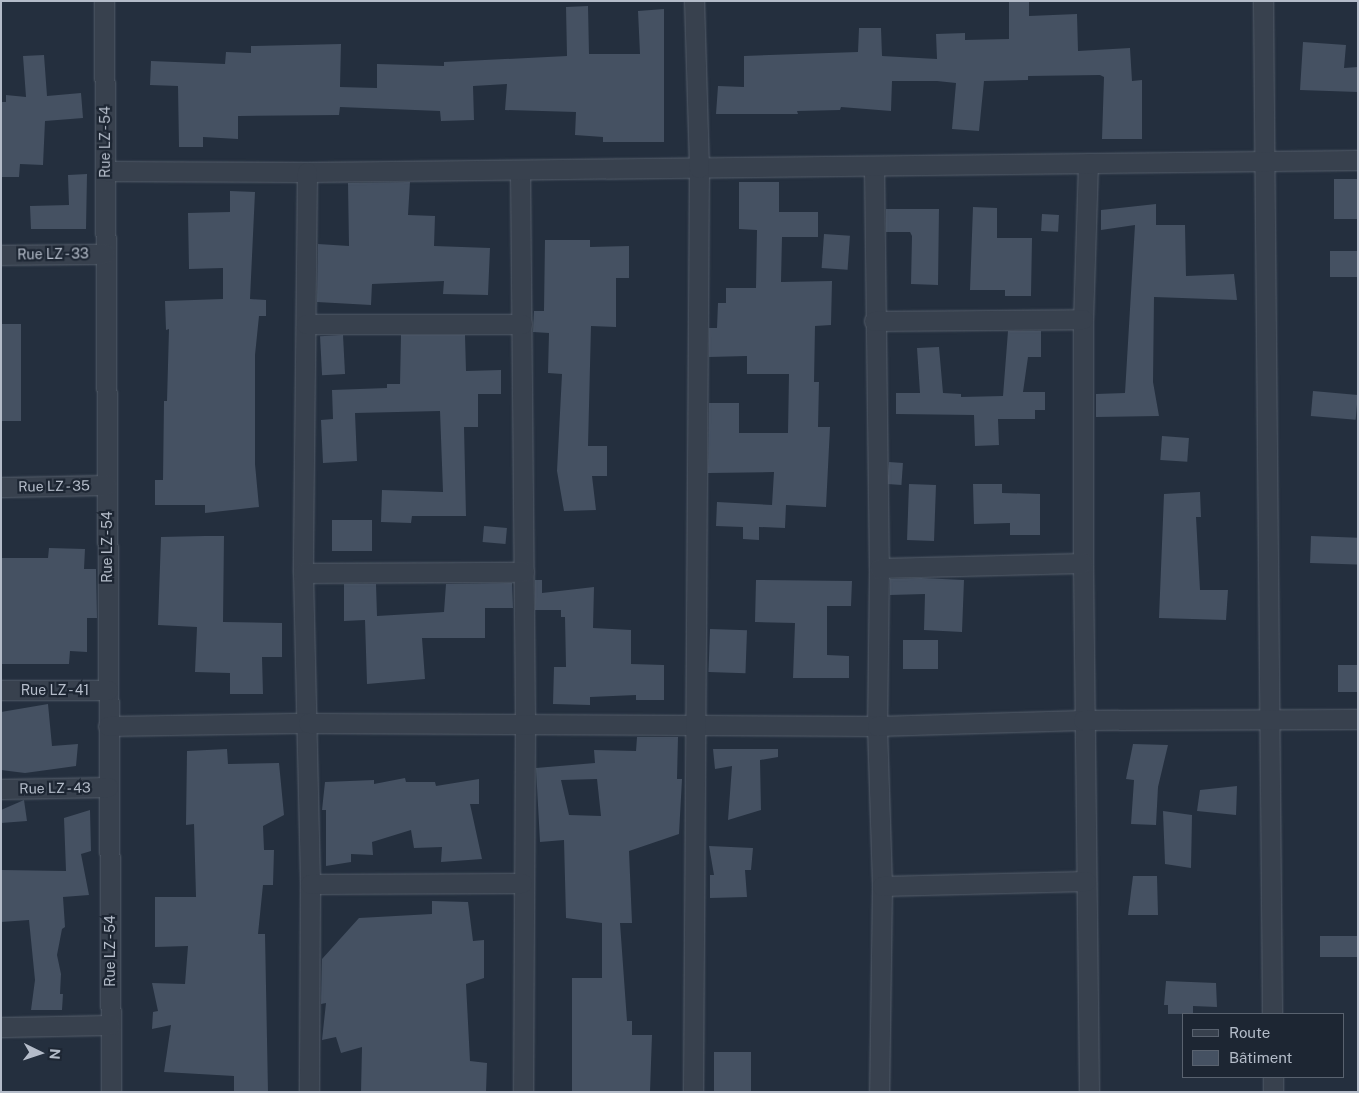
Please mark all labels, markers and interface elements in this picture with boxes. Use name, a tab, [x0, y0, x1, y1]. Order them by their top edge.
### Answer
street label: Rue LZ - 54	[97, 104, 113, 180]
street label: Rue LZ - 33	[15, 245, 91, 263]
street label: Rue LZ - 35	[16, 477, 92, 495]
street label: Rue LZ - 54	[99, 509, 115, 585]
street label: Rue LZ - 41	[19, 682, 91, 698]
street label: Rue LZ - 43	[17, 779, 93, 797]
street label: Rue LZ - 54	[102, 913, 118, 989]
legend	[1182, 1013, 1344, 1078]
text: Route	[1229, 1024, 1270, 1041]
north arrow	[15, 1028, 65, 1078]
text: N	[47, 1048, 63, 1060]
text: Bâtiment	[1229, 1049, 1292, 1066]

